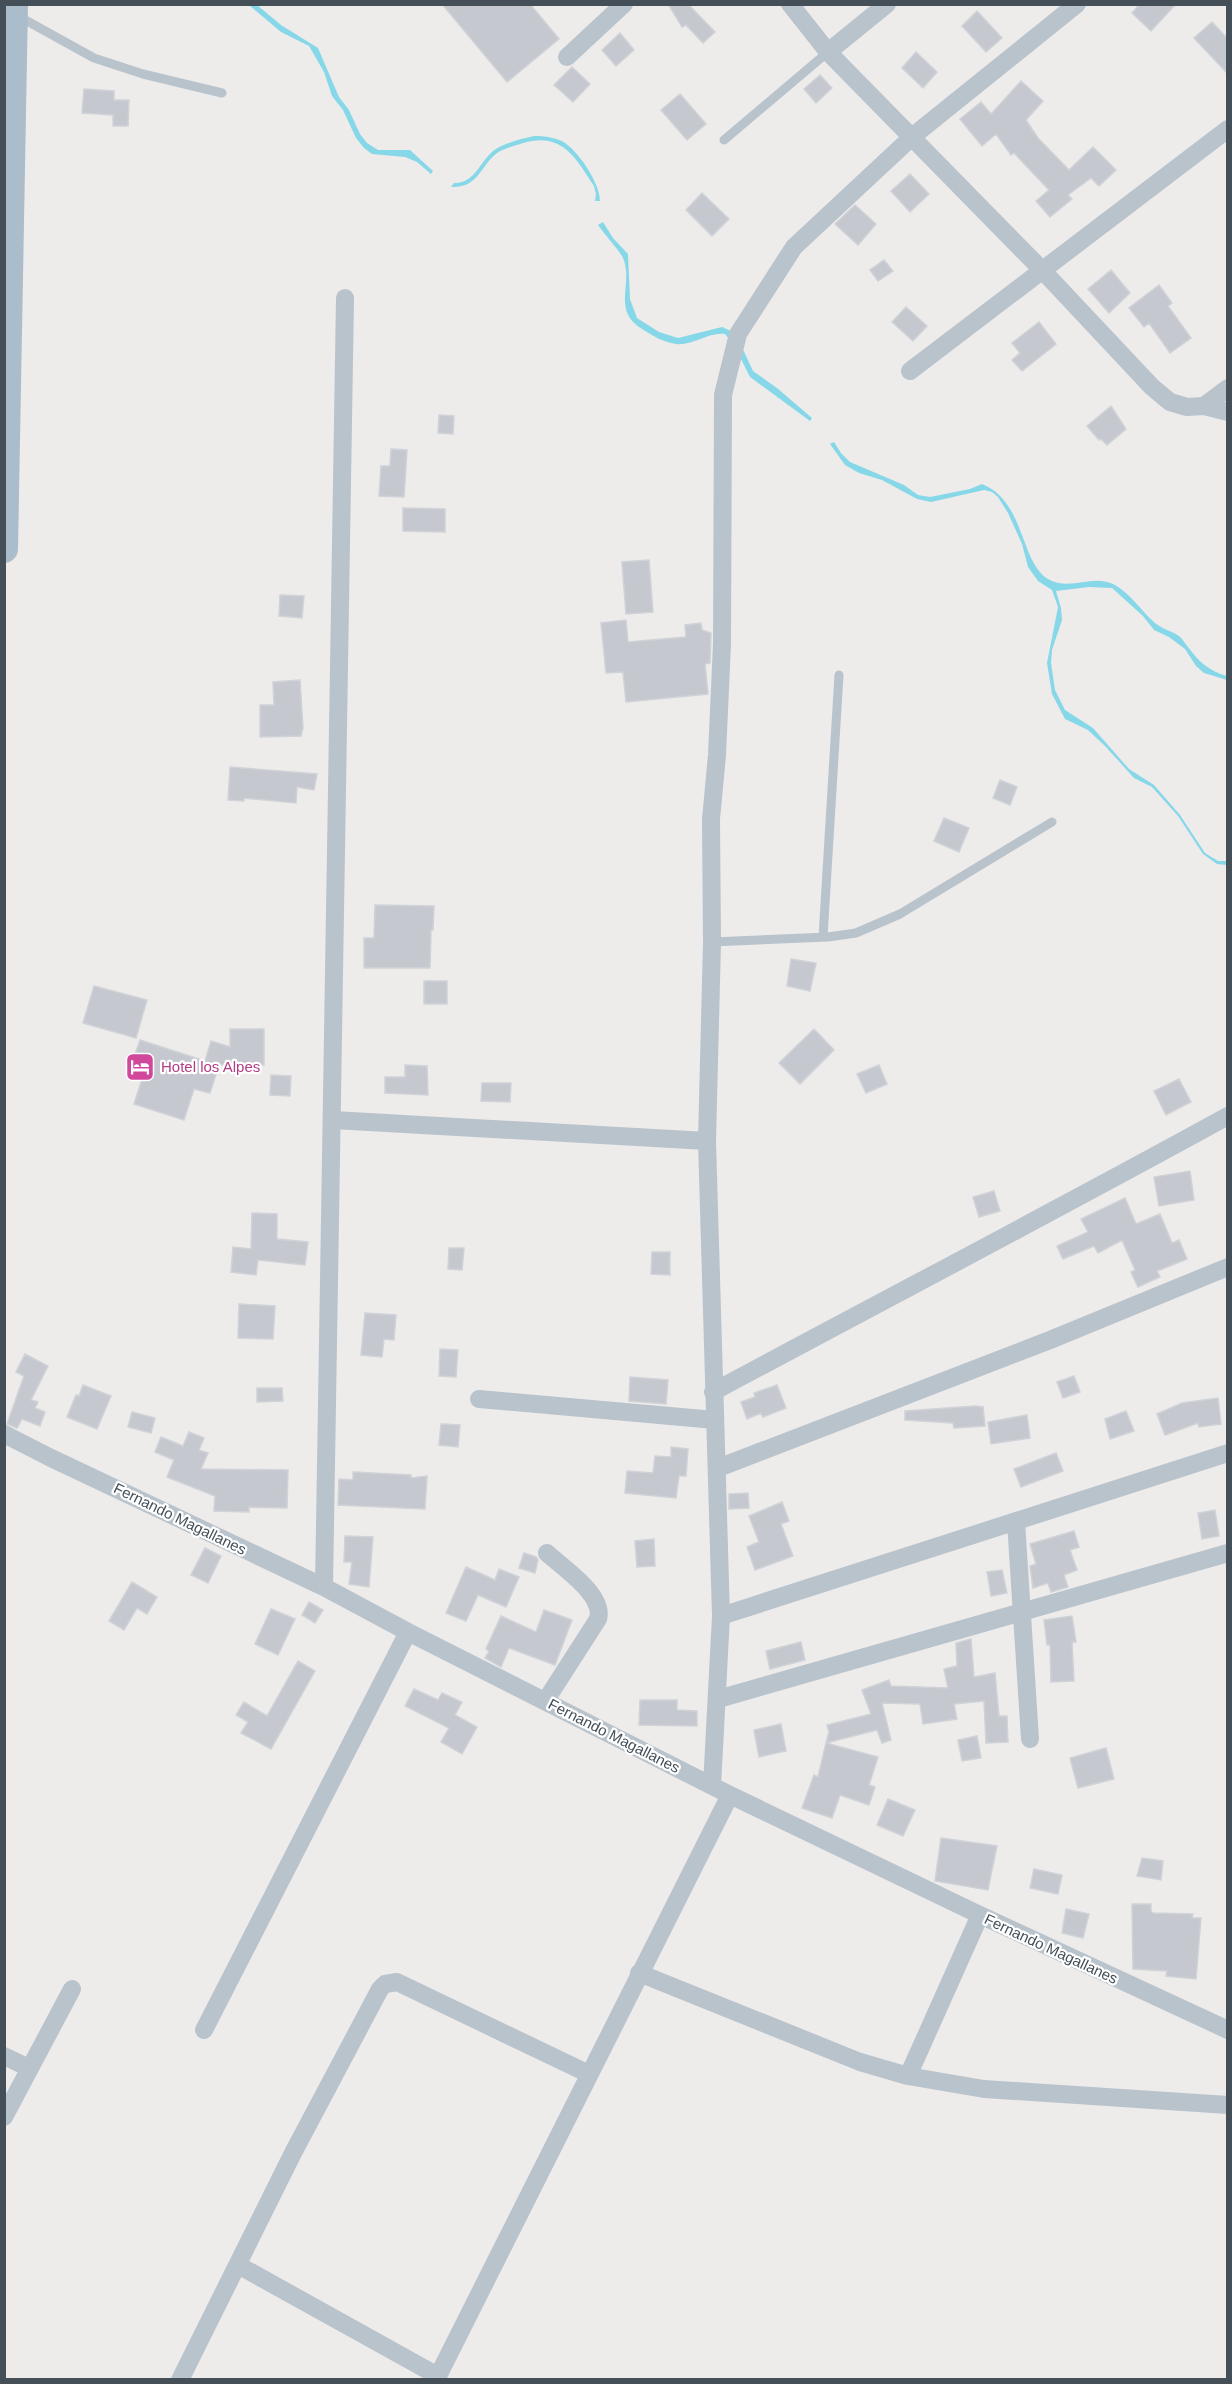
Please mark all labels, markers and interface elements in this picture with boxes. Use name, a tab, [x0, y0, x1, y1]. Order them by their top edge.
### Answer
hotel icon: Hotel los Alpes	[124, 1051, 156, 1083]
place label: Hotel los Alpes	[161, 1058, 260, 1075]
street label: Fernando Magallanes	[111, 1479, 249, 1558]
street label: Fernando Magallanes	[546, 1695, 683, 1776]
street label: Fernando Magallanes	[982, 1910, 1121, 1987]

